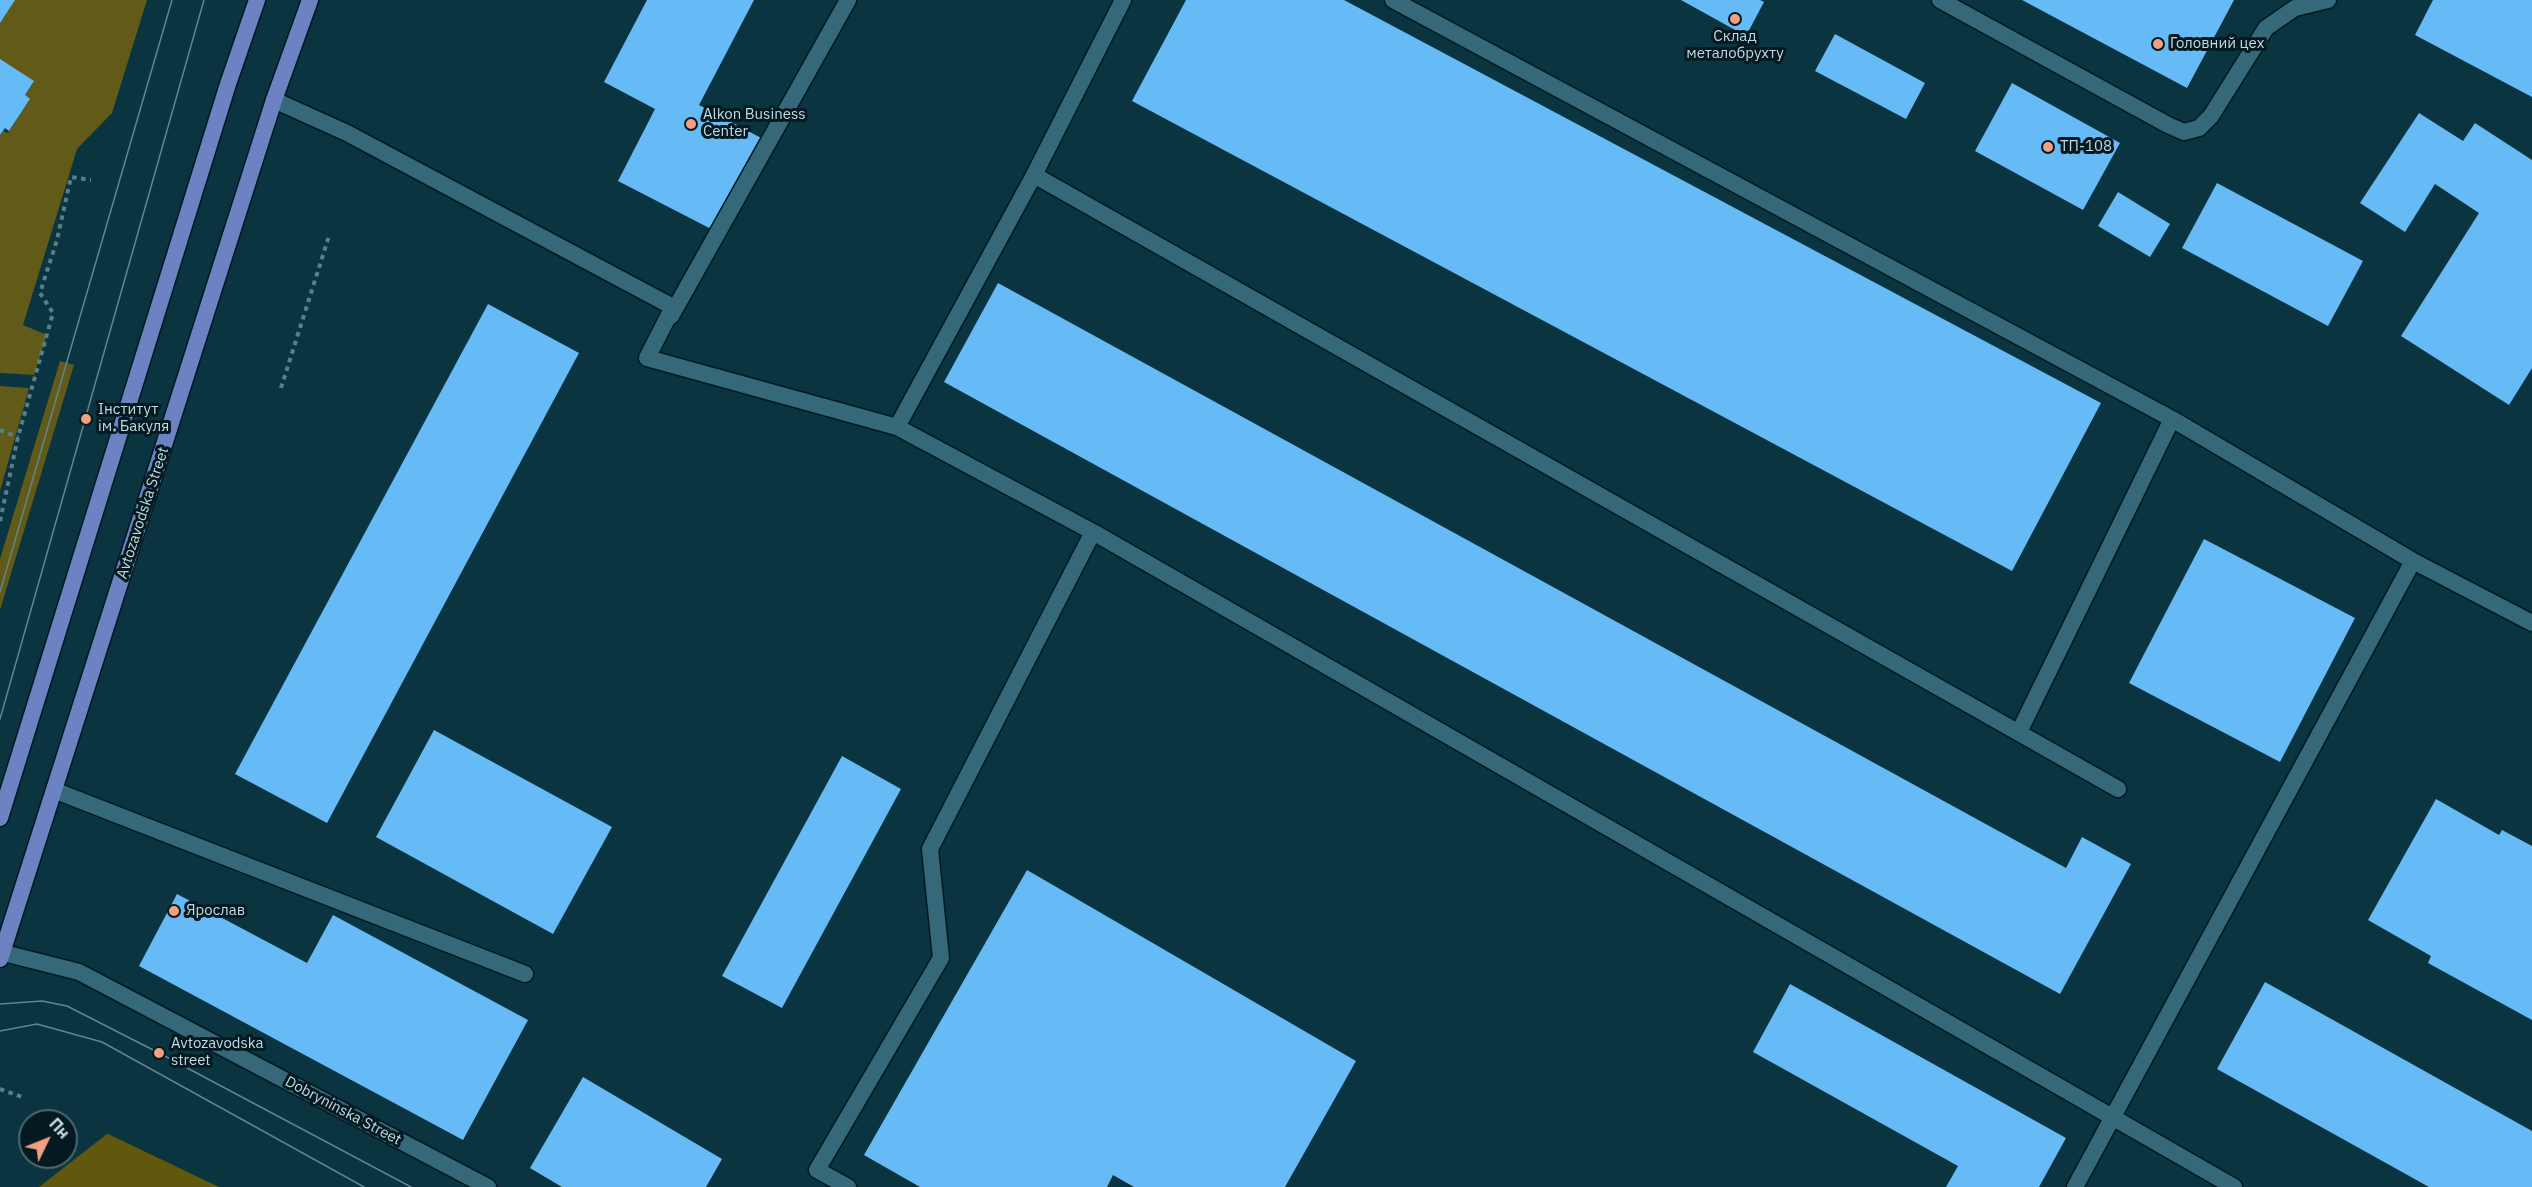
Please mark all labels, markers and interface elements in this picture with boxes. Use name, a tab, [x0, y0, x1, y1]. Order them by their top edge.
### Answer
marker: Склад металобрухту	[1728, 12, 1742, 26]
place label: Склад металобрухту	[1686, 28, 1784, 63]
place label: Головний цех	[2170, 35, 2264, 53]
marker: Головний цех	[2151, 37, 2165, 51]
place label: Alkon Business Center	[703, 106, 805, 141]
marker: Alkon Business Center	[684, 117, 698, 131]
place label: ТП-108	[2060, 138, 2112, 156]
marker: ТП-108	[2041, 140, 2055, 154]
place label: Інститут ім. Бакуля	[98, 401, 169, 436]
marker: Інститут ім. Бакуля	[79, 412, 93, 426]
street label: Avtozavodska Street	[113, 445, 173, 581]
place label: Ярослав	[186, 902, 245, 920]
marker: Ярослав	[167, 904, 181, 918]
place label: Avtozavodska street	[171, 1035, 264, 1070]
marker: Avtozavodska street	[152, 1046, 166, 1060]
street label: Dobryninska Street	[282, 1073, 404, 1149]
north arrow	[18, 1109, 78, 1169]
text: Пн	[45, 1114, 74, 1143]

